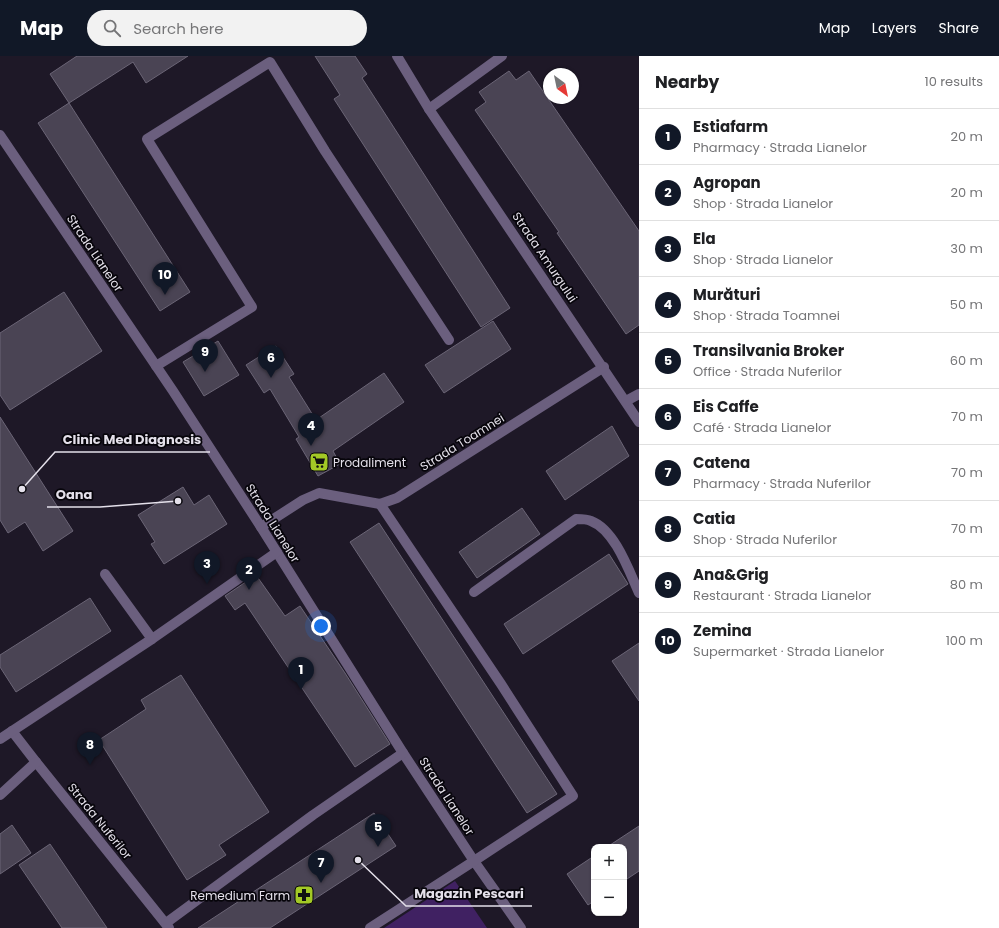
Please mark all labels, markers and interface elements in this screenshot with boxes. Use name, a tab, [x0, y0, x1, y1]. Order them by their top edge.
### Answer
search box	[87, 10, 367, 46]
text: Map	[20, 15, 63, 42]
icon: search	[101, 17, 123, 39]
text: Search here	[133, 18, 224, 39]
text: Map	[819, 18, 850, 38]
text: Layers	[872, 18, 916, 38]
text: Share	[938, 18, 979, 38]
north arrow	[543, 68, 579, 104]
text: Nearby	[655, 70, 719, 94]
text: 10 results	[924, 72, 983, 91]
text: Estiafarm	[693, 116, 768, 137]
text: 1	[666, 127, 670, 146]
text: 20 m	[950, 127, 983, 146]
text: Pharmacy · Strada Lianelor	[693, 138, 867, 157]
text: Agropan	[693, 172, 761, 193]
text: 2	[664, 183, 672, 202]
text: 20 m	[950, 183, 983, 202]
text: Shop · Strada Lianelor	[693, 194, 833, 213]
street label: Strada Amurgului	[508, 209, 582, 305]
street label: Strada Lianelor	[63, 211, 127, 295]
text: Ela	[693, 228, 716, 249]
text: 3	[664, 239, 672, 258]
text: 30 m	[950, 239, 983, 258]
text: Shop · Strada Lianelor	[693, 250, 833, 269]
pin: 10	[152, 262, 178, 295]
text: Murături	[693, 284, 761, 305]
text: 4	[664, 295, 672, 314]
text: 50 m	[950, 295, 983, 314]
text: Shop · Strada Toamnei	[693, 306, 840, 325]
pin: 9	[192, 339, 218, 372]
text: Transilvania Broker	[693, 340, 844, 361]
pin: 6	[258, 345, 284, 378]
text: 5	[664, 351, 672, 370]
text: 60 m	[950, 351, 983, 370]
text: Office · Strada Nuferilor	[693, 362, 842, 381]
text: Eis Caffe	[693, 396, 759, 417]
text: 6	[664, 407, 672, 426]
text: 70 m	[951, 407, 983, 426]
street label: Strada Toamnei	[417, 409, 507, 475]
pin: 4	[298, 413, 324, 446]
text: Café · Strada Lianelor	[693, 418, 831, 437]
callout: Clinic Med Diagnosis	[55, 427, 210, 452]
text: Clinic Med Diagnosis	[63, 430, 201, 449]
supermarket icon: Prodaliment	[308, 451, 330, 473]
text: Catena	[693, 452, 750, 473]
place label: Prodaliment	[333, 454, 406, 471]
text: 7	[665, 463, 671, 482]
text: 70 m	[951, 463, 983, 482]
text: Pharmacy · Strada Nuferilor	[693, 474, 871, 493]
street label: Strada Lianelor	[242, 480, 304, 566]
callout: Oana	[47, 482, 100, 507]
text: Oana	[56, 485, 92, 504]
text: Catia	[693, 508, 735, 529]
text: 8	[664, 519, 672, 538]
text: 70 m	[951, 519, 983, 538]
text: Shop · Strada Nuferilor	[693, 530, 837, 549]
pin: 3	[194, 551, 220, 584]
pin: 2	[236, 557, 262, 590]
text: Ana&Grig	[693, 564, 769, 585]
text: 9	[664, 575, 672, 594]
text: 80 m	[950, 575, 983, 594]
text: Restaurant · Strada Lianelor	[693, 586, 871, 605]
your location	[311, 616, 331, 636]
text: Zemina	[693, 620, 752, 641]
text: 10	[661, 631, 675, 650]
text: 100 m	[946, 631, 983, 650]
text: Supermarket · Strada Lianelor	[693, 642, 884, 661]
pin: 1	[288, 657, 314, 690]
pin: 8	[77, 732, 103, 765]
street label: Strada Lianelor	[415, 754, 479, 839]
street label: Strada Nuferilor	[64, 779, 136, 863]
pin: 5	[365, 814, 391, 847]
map controls	[591, 844, 627, 916]
button: +	[591, 844, 627, 880]
pin: 7	[308, 850, 334, 883]
button: −	[591, 880, 627, 916]
callout: Magazin Pescari	[406, 881, 532, 906]
pharmacy icon: Remedium Farm	[293, 884, 315, 906]
text: Magazin Pescari	[414, 884, 524, 903]
place label: Remedium Farm	[190, 887, 290, 904]

